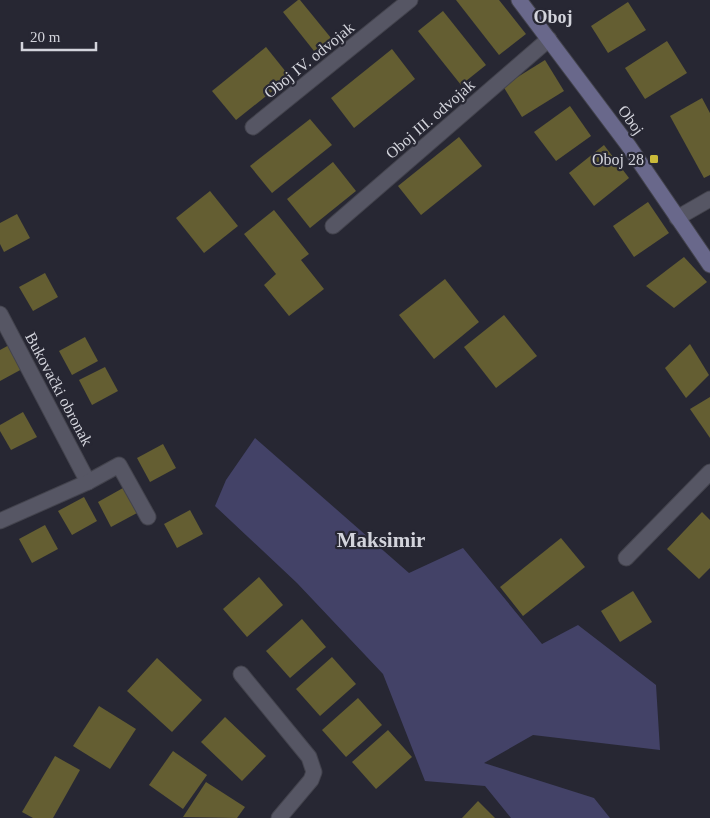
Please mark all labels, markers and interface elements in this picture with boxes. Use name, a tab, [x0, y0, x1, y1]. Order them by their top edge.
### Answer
district label: Oboj	[533, 7, 573, 27]
street label: Oboj IV. odvojak	[261, 19, 358, 102]
scale bar	[22, 20, 96, 52]
text: 20 m	[30, 29, 61, 45]
street label: Oboj III. odvojak	[382, 76, 478, 163]
street label: Oboj	[614, 102, 647, 139]
place label: Oboj 28	[592, 151, 644, 169]
marker: Oboj 28	[648, 153, 660, 165]
street label: Bukovački obronak	[22, 329, 96, 449]
district label: Maksimir	[337, 528, 425, 552]

